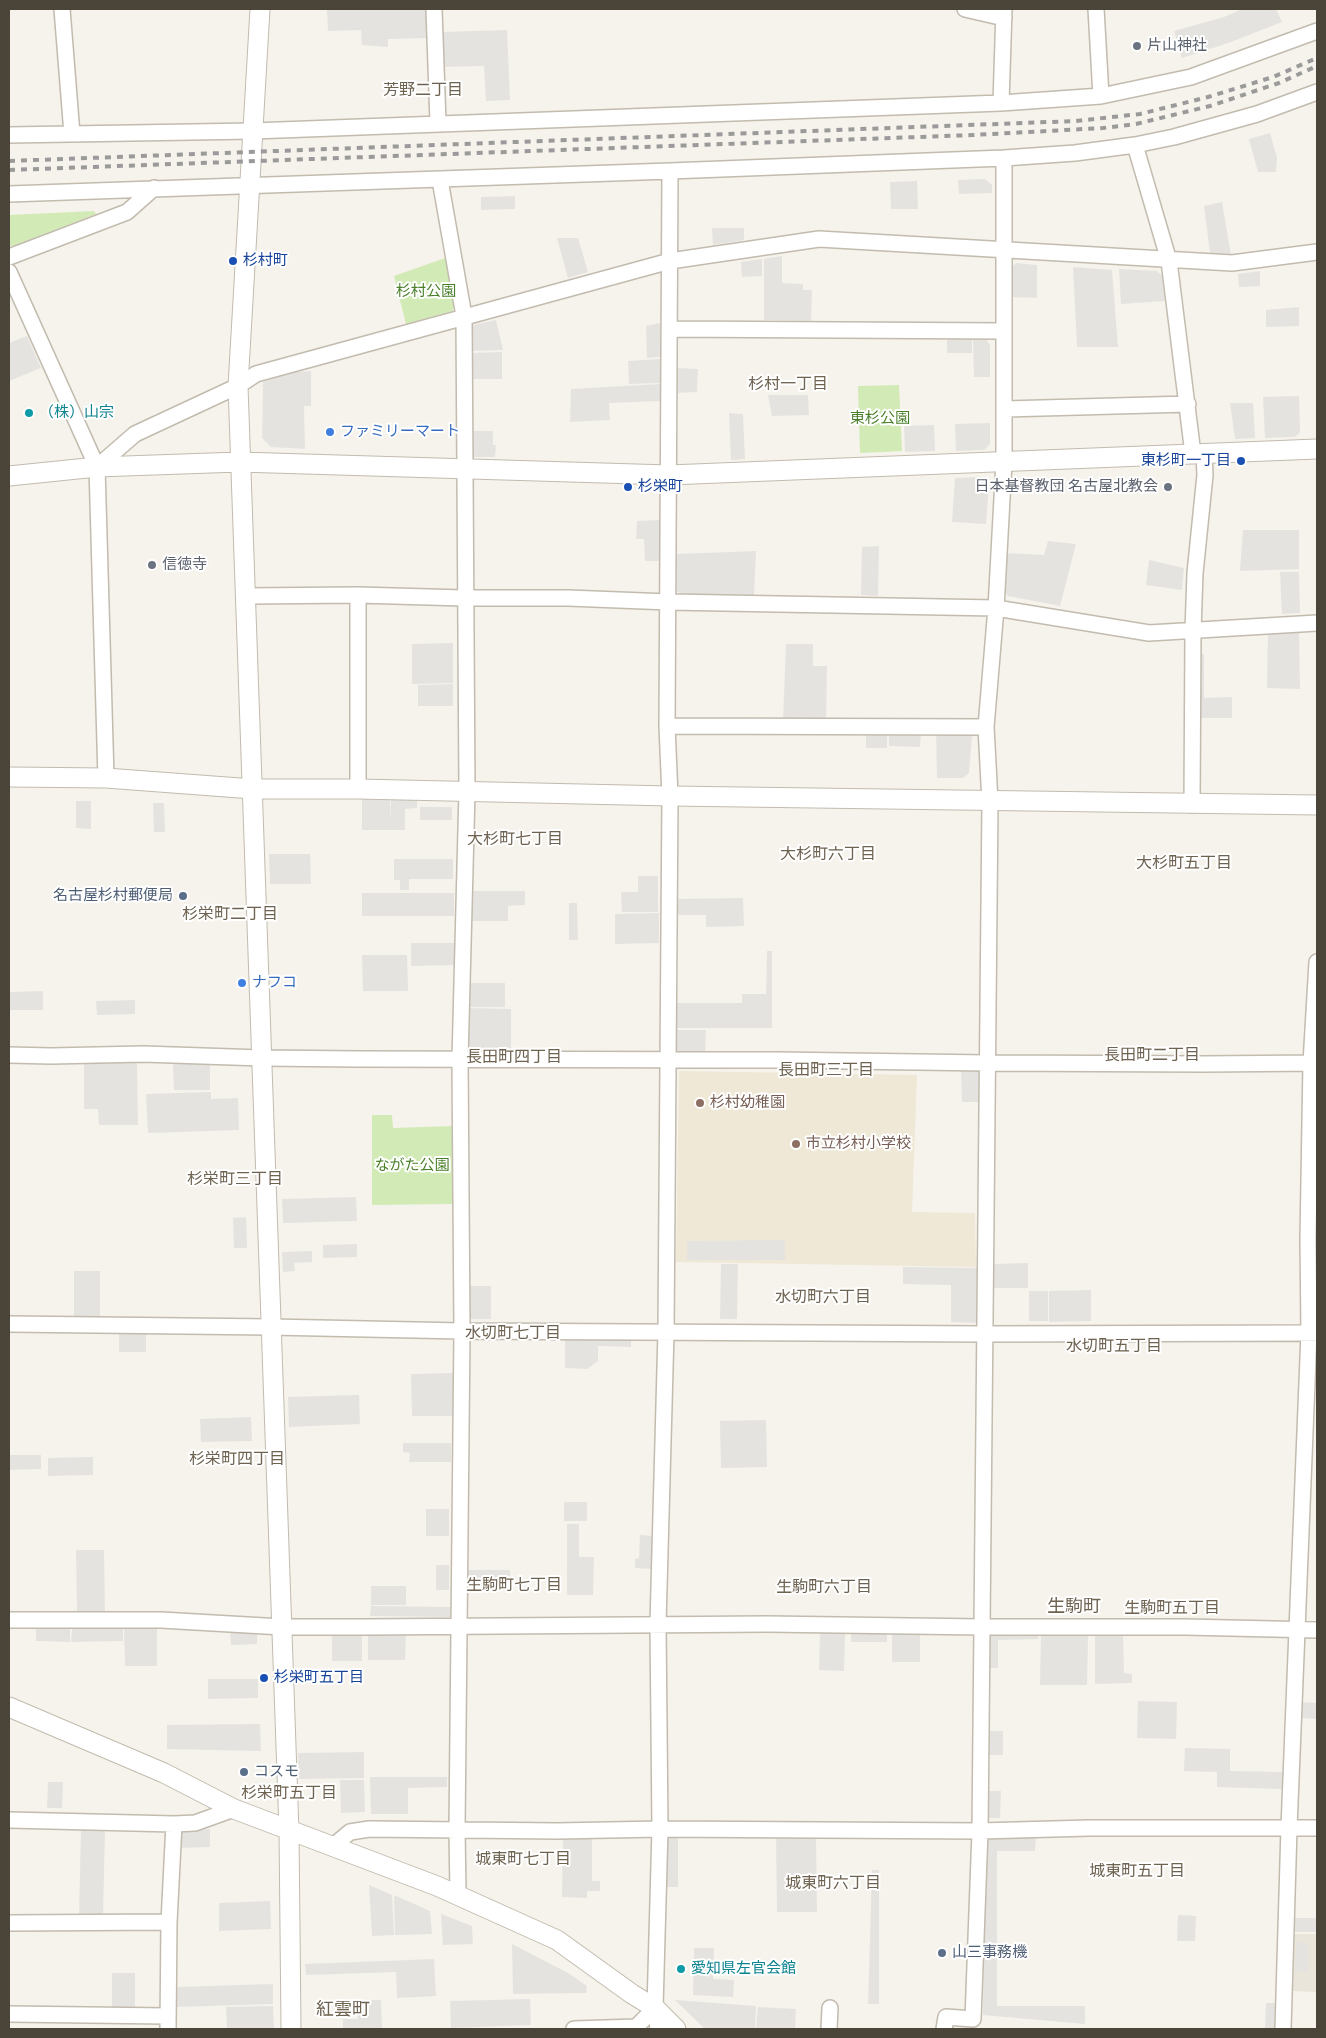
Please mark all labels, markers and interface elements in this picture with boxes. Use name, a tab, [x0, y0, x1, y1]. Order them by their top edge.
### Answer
place label: 片山神社	[1147, 37, 1207, 55]
marker: 片山神社	[1131, 40, 1143, 52]
district label: 芳野二丁目	[383, 80, 463, 100]
place label: 杉村町	[243, 252, 288, 270]
marker: 杉村町	[227, 255, 239, 267]
park label: 杉村公園	[396, 283, 456, 301]
district label: 杉村一丁目	[748, 374, 828, 394]
place label: （株）山宗	[39, 404, 114, 422]
marker: （株）山宗	[23, 407, 35, 419]
park label: 東杉公園	[850, 410, 910, 428]
place label: ファミリーマート	[340, 423, 460, 441]
marker: ファミリーマート	[324, 426, 336, 438]
place label: 東杉町一丁目	[1141, 452, 1231, 470]
marker: 東杉町一丁目	[1235, 455, 1247, 467]
place label: 杉栄町	[638, 478, 683, 496]
place label: 日本基督教団 名古屋北教会	[974, 478, 1158, 496]
marker: 杉栄町	[622, 481, 634, 493]
marker: 日本基督教団 名古屋北教会	[1162, 481, 1174, 493]
place label: 信徳寺	[162, 556, 207, 574]
marker: 信徳寺	[146, 559, 158, 571]
district label: 大杉町七丁目	[467, 829, 563, 849]
district label: 大杉町六丁目	[780, 844, 876, 864]
district label: 大杉町五丁目	[1136, 853, 1232, 873]
place label: 名古屋杉村郵便局	[53, 887, 173, 905]
marker: 名古屋杉村郵便局	[177, 890, 189, 902]
district label: 杉栄町二丁目	[182, 904, 278, 924]
place label: ナフコ	[252, 974, 297, 992]
marker: ナフコ	[236, 977, 248, 989]
district label: 長田町二丁目	[1104, 1045, 1200, 1065]
district label: 長田町四丁目	[466, 1047, 562, 1067]
district label: 長田町三丁目	[778, 1060, 874, 1080]
place label: 杉村幼稚園	[710, 1094, 785, 1112]
marker: 杉村幼稚園	[694, 1097, 706, 1109]
place label: 市立杉村小学校	[806, 1135, 911, 1153]
marker: 市立杉村小学校	[790, 1138, 802, 1150]
park label: ながた公園	[375, 1157, 449, 1175]
district label: 杉栄町三丁目	[187, 1169, 283, 1189]
district label: 水切町六丁目	[775, 1287, 871, 1307]
district label: 水切町七丁目	[465, 1323, 561, 1343]
district label: 水切町五丁目	[1066, 1336, 1162, 1356]
district label: 杉栄町四丁目	[189, 1449, 285, 1469]
district label: 生駒町七丁目	[466, 1575, 562, 1595]
district label: 生駒町六丁目	[776, 1577, 872, 1597]
district label: 生駒町	[1047, 1596, 1101, 1618]
district label: 生駒町五丁目	[1124, 1598, 1220, 1618]
place label: 杉栄町五丁目	[274, 1669, 364, 1687]
marker: 杉栄町五丁目	[258, 1672, 270, 1684]
place label: コスモ	[254, 1763, 299, 1781]
marker: コスモ	[238, 1766, 250, 1778]
district label: 杉栄町五丁目	[241, 1783, 337, 1803]
district label: 城東町七丁目	[475, 1849, 571, 1869]
district label: 城東町五丁目	[1089, 1861, 1185, 1881]
district label: 城東町六丁目	[785, 1873, 881, 1893]
place label: 山三事務機	[952, 1944, 1027, 1962]
marker: 山三事務機	[936, 1947, 948, 1959]
place label: 愛知県左官会館	[691, 1960, 796, 1978]
marker: 愛知県左官会館	[675, 1963, 687, 1975]
district label: 紅雲町	[316, 1999, 370, 2021]

